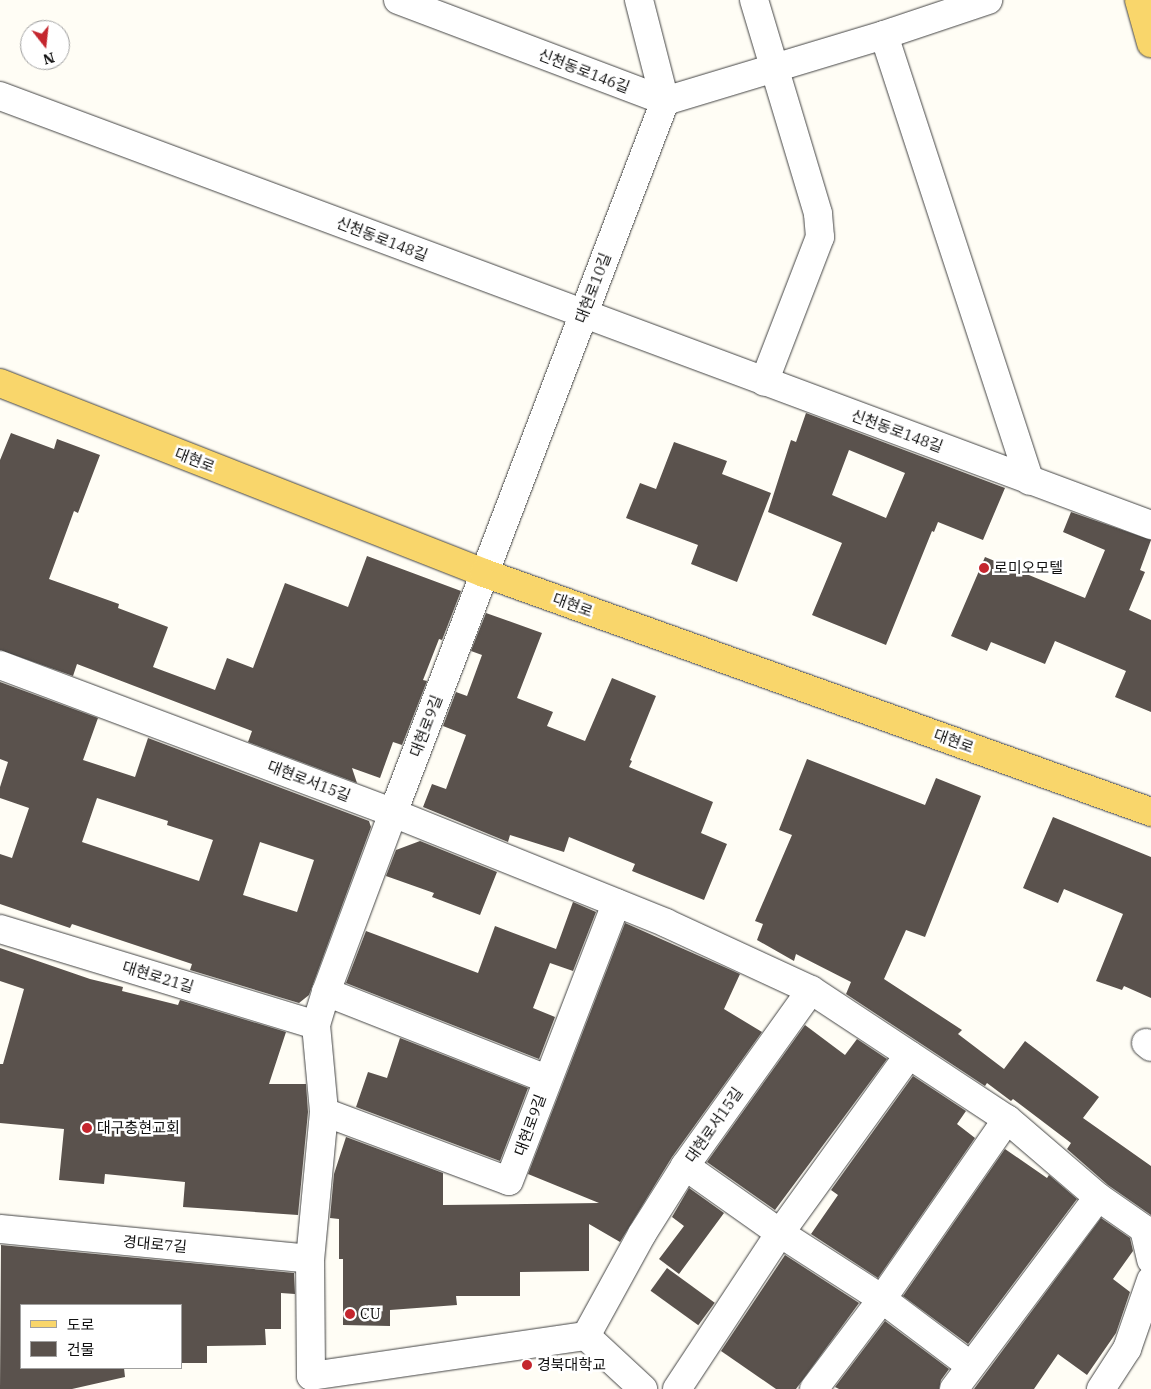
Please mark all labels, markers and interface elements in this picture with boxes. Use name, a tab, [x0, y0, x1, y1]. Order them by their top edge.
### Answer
north arrow	[20, 20, 70, 70]
street label: 신천동로146길	[536, 45, 632, 97]
text: N	[41, 48, 57, 69]
street label: 신천동로148길	[334, 213, 430, 265]
street label: 대현로10길	[571, 251, 615, 325]
street label: 신천동로148길	[849, 406, 945, 456]
street label: 대현로	[172, 444, 218, 476]
place label: 로미오모텔	[994, 559, 1063, 577]
marker: 로미오모텔	[978, 562, 990, 574]
street label: 대현로	[550, 589, 596, 621]
street label: 대현로9길	[406, 693, 446, 759]
street label: 대현로	[931, 725, 977, 757]
street label: 대현로서15길	[265, 757, 353, 805]
street label: 대현로21길	[120, 958, 196, 996]
street label: 대현로서15길	[682, 1084, 746, 1166]
street label: 대현로9길	[511, 1092, 549, 1158]
place label: 대구충현교회	[97, 1119, 180, 1137]
marker: 대구충현교회	[81, 1122, 93, 1134]
street label: 경대로7길	[122, 1232, 188, 1256]
legend	[20, 1304, 182, 1369]
place label: CU	[360, 1305, 381, 1323]
marker: CU	[344, 1308, 356, 1320]
text: 도로	[67, 1315, 95, 1334]
text: 건물	[67, 1340, 95, 1359]
place label: 경북대학교	[537, 1356, 606, 1374]
marker: 경북대학교	[521, 1359, 533, 1371]

